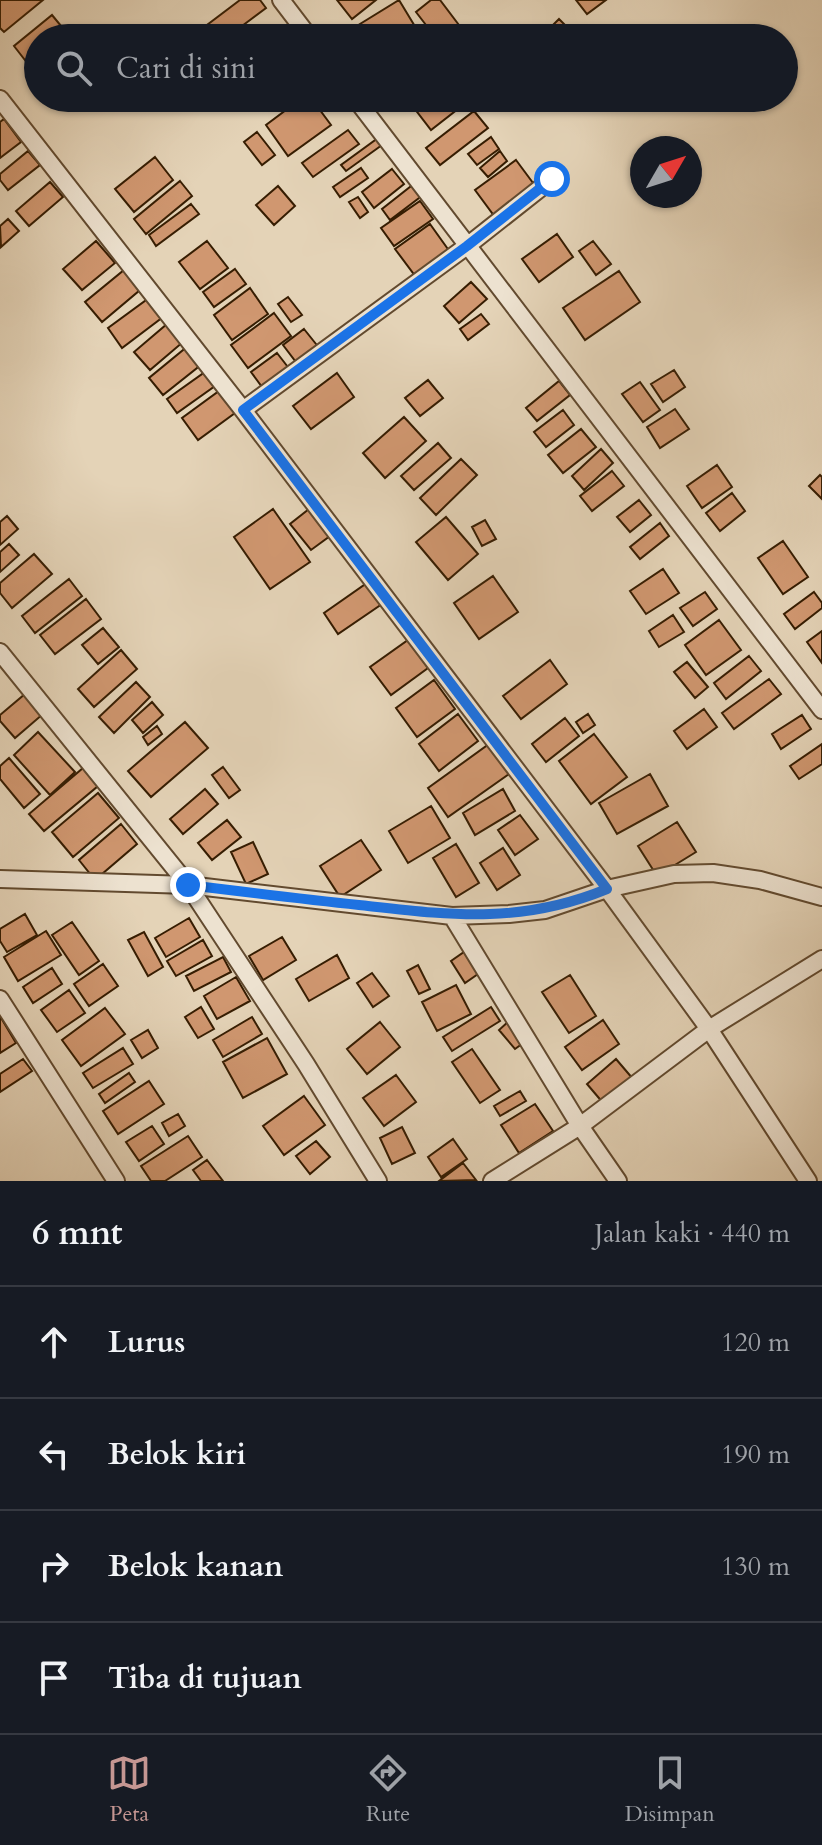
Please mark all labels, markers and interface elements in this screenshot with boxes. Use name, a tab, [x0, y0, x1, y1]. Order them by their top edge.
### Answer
search box	[24, 24, 798, 112]
icon: search	[52, 46, 96, 90]
text: Cari di sini	[116, 48, 256, 89]
north arrow	[630, 136, 702, 208]
route start	[534, 161, 570, 197]
route end	[170, 867, 206, 903]
text: 6 mnt	[32, 1210, 122, 1256]
text: Jalan kaki · 440 m	[594, 1216, 790, 1251]
icon: ahead	[32, 1320, 76, 1364]
text: Lurus	[108, 1322, 185, 1363]
text: 120 m	[721, 1325, 790, 1360]
icon: left	[32, 1432, 76, 1476]
text: Belok kiri	[108, 1434, 246, 1475]
text: 190 m	[721, 1437, 790, 1472]
icon: right	[32, 1544, 76, 1588]
text: Belok kanan	[108, 1546, 283, 1587]
text: 130 m	[721, 1549, 790, 1584]
icon: arrive	[32, 1656, 76, 1700]
text: Tiba di tujuan	[108, 1658, 302, 1699]
tab: Peta	[107, 1751, 151, 1829]
tab: Rute	[366, 1751, 410, 1829]
tab: Disimpan	[625, 1751, 715, 1829]

